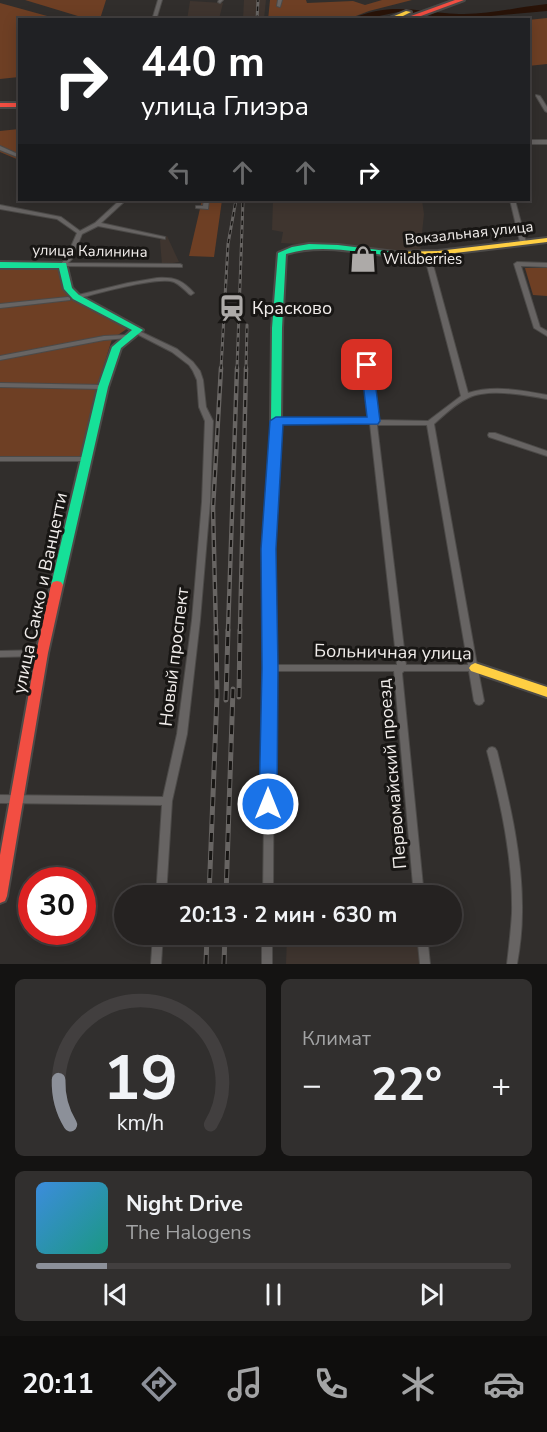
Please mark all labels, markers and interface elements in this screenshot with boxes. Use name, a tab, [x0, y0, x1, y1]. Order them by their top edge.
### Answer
text: 440 m	[141, 34, 265, 91]
icon: right	[42, 42, 120, 120]
text: улица Глиэра	[141, 88, 309, 125]
icon: left	[163, 156, 196, 189]
icon: ahead	[226, 156, 259, 189]
icon: ahead	[289, 156, 322, 189]
icon: right	[352, 156, 385, 189]
street label: Вокзальная улица	[404, 216, 534, 250]
street label: улица Калинина	[32, 240, 148, 262]
shop icon: Wildberries	[348, 244, 378, 274]
place label: Wildberries	[383, 249, 462, 269]
station icon: Красково	[217, 293, 247, 323]
place label: Красково	[252, 296, 332, 320]
pin	[341, 339, 392, 390]
icon: arrive	[350, 348, 383, 381]
street label: улица Сакко и Ванцетти	[7, 490, 73, 696]
street label: Новый проспект	[154, 586, 194, 728]
street label: Больничная улица	[314, 639, 472, 665]
street label: Первомайский проезд	[372, 678, 412, 870]
position arrow	[236, 772, 300, 836]
speed limit sign: 30	[18, 867, 96, 945]
text: 20:13 · 2 мин · 630 m	[179, 900, 397, 930]
text: Климат	[302, 1025, 371, 1052]
text: 19	[103, 1036, 178, 1121]
text: 22°	[371, 1055, 442, 1116]
text: −	[302, 1063, 322, 1108]
text: +	[491, 1063, 511, 1108]
text: km/h	[117, 1108, 164, 1138]
text: Night Drive	[126, 1189, 243, 1219]
text: The Halogens	[126, 1219, 251, 1246]
icon: previous	[99, 1278, 132, 1311]
icon: pause	[257, 1278, 290, 1311]
icon: next	[415, 1278, 448, 1311]
icon: directions	[138, 1363, 180, 1405]
icon: music	[224, 1363, 266, 1405]
icon: phone	[310, 1363, 352, 1405]
icon: climate	[397, 1363, 439, 1405]
icon: car	[483, 1363, 525, 1405]
text: 20:11	[22, 1366, 94, 1403]

